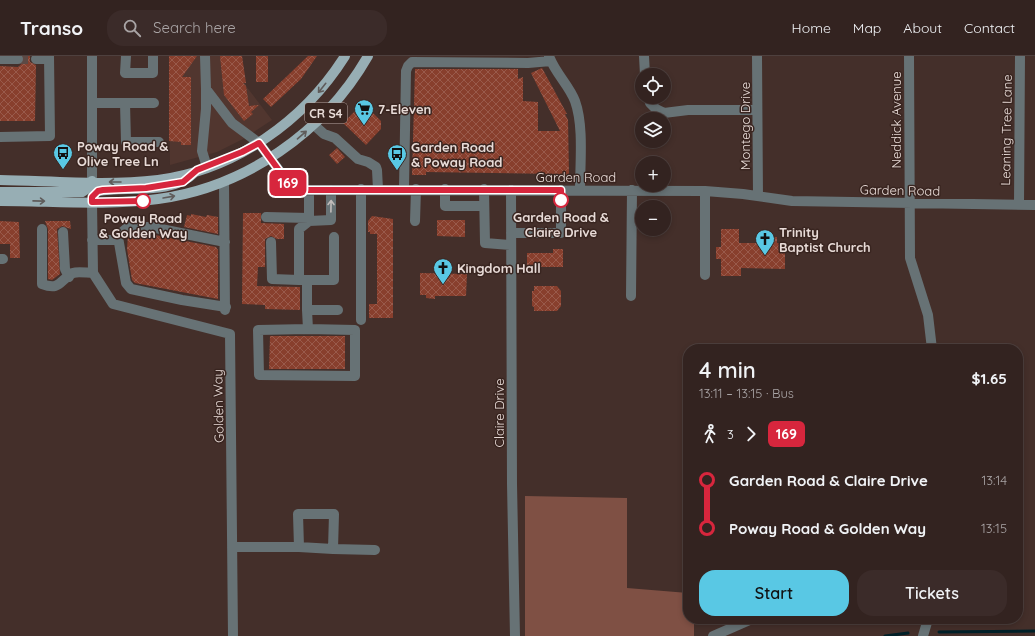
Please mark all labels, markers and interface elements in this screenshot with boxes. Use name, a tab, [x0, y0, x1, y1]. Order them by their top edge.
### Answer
search box	[107, 10, 387, 46]
text: Transo	[20, 16, 83, 40]
icon: search	[121, 17, 143, 39]
text: Search here	[153, 18, 236, 37]
text: Home	[792, 19, 831, 37]
text: Map	[853, 19, 881, 37]
text: About	[903, 19, 942, 37]
text: Contact	[964, 19, 1015, 37]
map controls	[635, 68, 671, 236]
button: locate	[635, 68, 671, 104]
street label: Neddick Avenue	[888, 71, 904, 169]
street label: Leaning Tree Lane	[997, 74, 1015, 186]
one-way arrow	[318, 82, 327, 93]
street label: Montego Drive	[737, 82, 753, 170]
supermarket icon: 7-Eleven	[353, 98, 375, 126]
place label: 7-Eleven	[378, 101, 431, 117]
road number: CR S4	[305, 103, 347, 123]
button: layers	[635, 112, 671, 148]
one-way arrow	[297, 131, 307, 140]
place label: Poway Road & Olive Tree Ln	[77, 138, 168, 169]
place label: Garden Road & Poway Road	[411, 139, 502, 170]
bus stop icon: Poway Road & Olive Tree Ln	[52, 142, 74, 170]
bus stop icon: Garden Road & Poway Road	[386, 143, 408, 171]
button: +	[635, 156, 671, 192]
street label: Garden Road	[536, 169, 616, 185]
line badge: 169	[265, 170, 311, 196]
text: 169	[277, 174, 299, 192]
one-way arrow	[109, 178, 122, 186]
street label: Garden Road	[860, 181, 940, 199]
marker: Garden Road & Claire Drive	[553, 192, 569, 208]
marker: Poway Road & Golden Way	[135, 193, 151, 209]
one-way arrow	[162, 193, 175, 201]
one-way arrow	[32, 197, 45, 205]
one-way arrow	[327, 200, 335, 213]
button: −	[635, 200, 671, 236]
place label: Garden Road & Claire Drive	[513, 209, 609, 240]
place label: Poway Road & Golden Way	[99, 210, 187, 241]
place label: Trinity Baptist Church	[779, 224, 871, 255]
church icon: Trinity Baptist Church	[754, 228, 776, 256]
church icon: Kingdom Hall	[432, 257, 454, 285]
place label: Kingdom Hall	[457, 260, 541, 276]
text: 4 min	[699, 356, 756, 384]
street label: Golden Way	[209, 369, 227, 443]
text: $1.65	[972, 369, 1007, 388]
street label: Claire Drive	[491, 378, 507, 448]
text: 13:11 – 13:15 · Bus	[699, 385, 794, 401]
icon: walk	[699, 423, 721, 445]
icon: forward	[740, 423, 762, 445]
text: 169	[776, 425, 797, 443]
text: 3	[727, 426, 734, 442]
text: Garden Road & Claire Drive	[729, 471, 928, 490]
text: 13:14	[981, 472, 1007, 488]
text: Poway Road & Golden Way	[729, 519, 926, 538]
text: 13:15	[981, 520, 1007, 536]
button: Start	[699, 570, 849, 616]
button: Tickets	[857, 570, 1007, 616]

